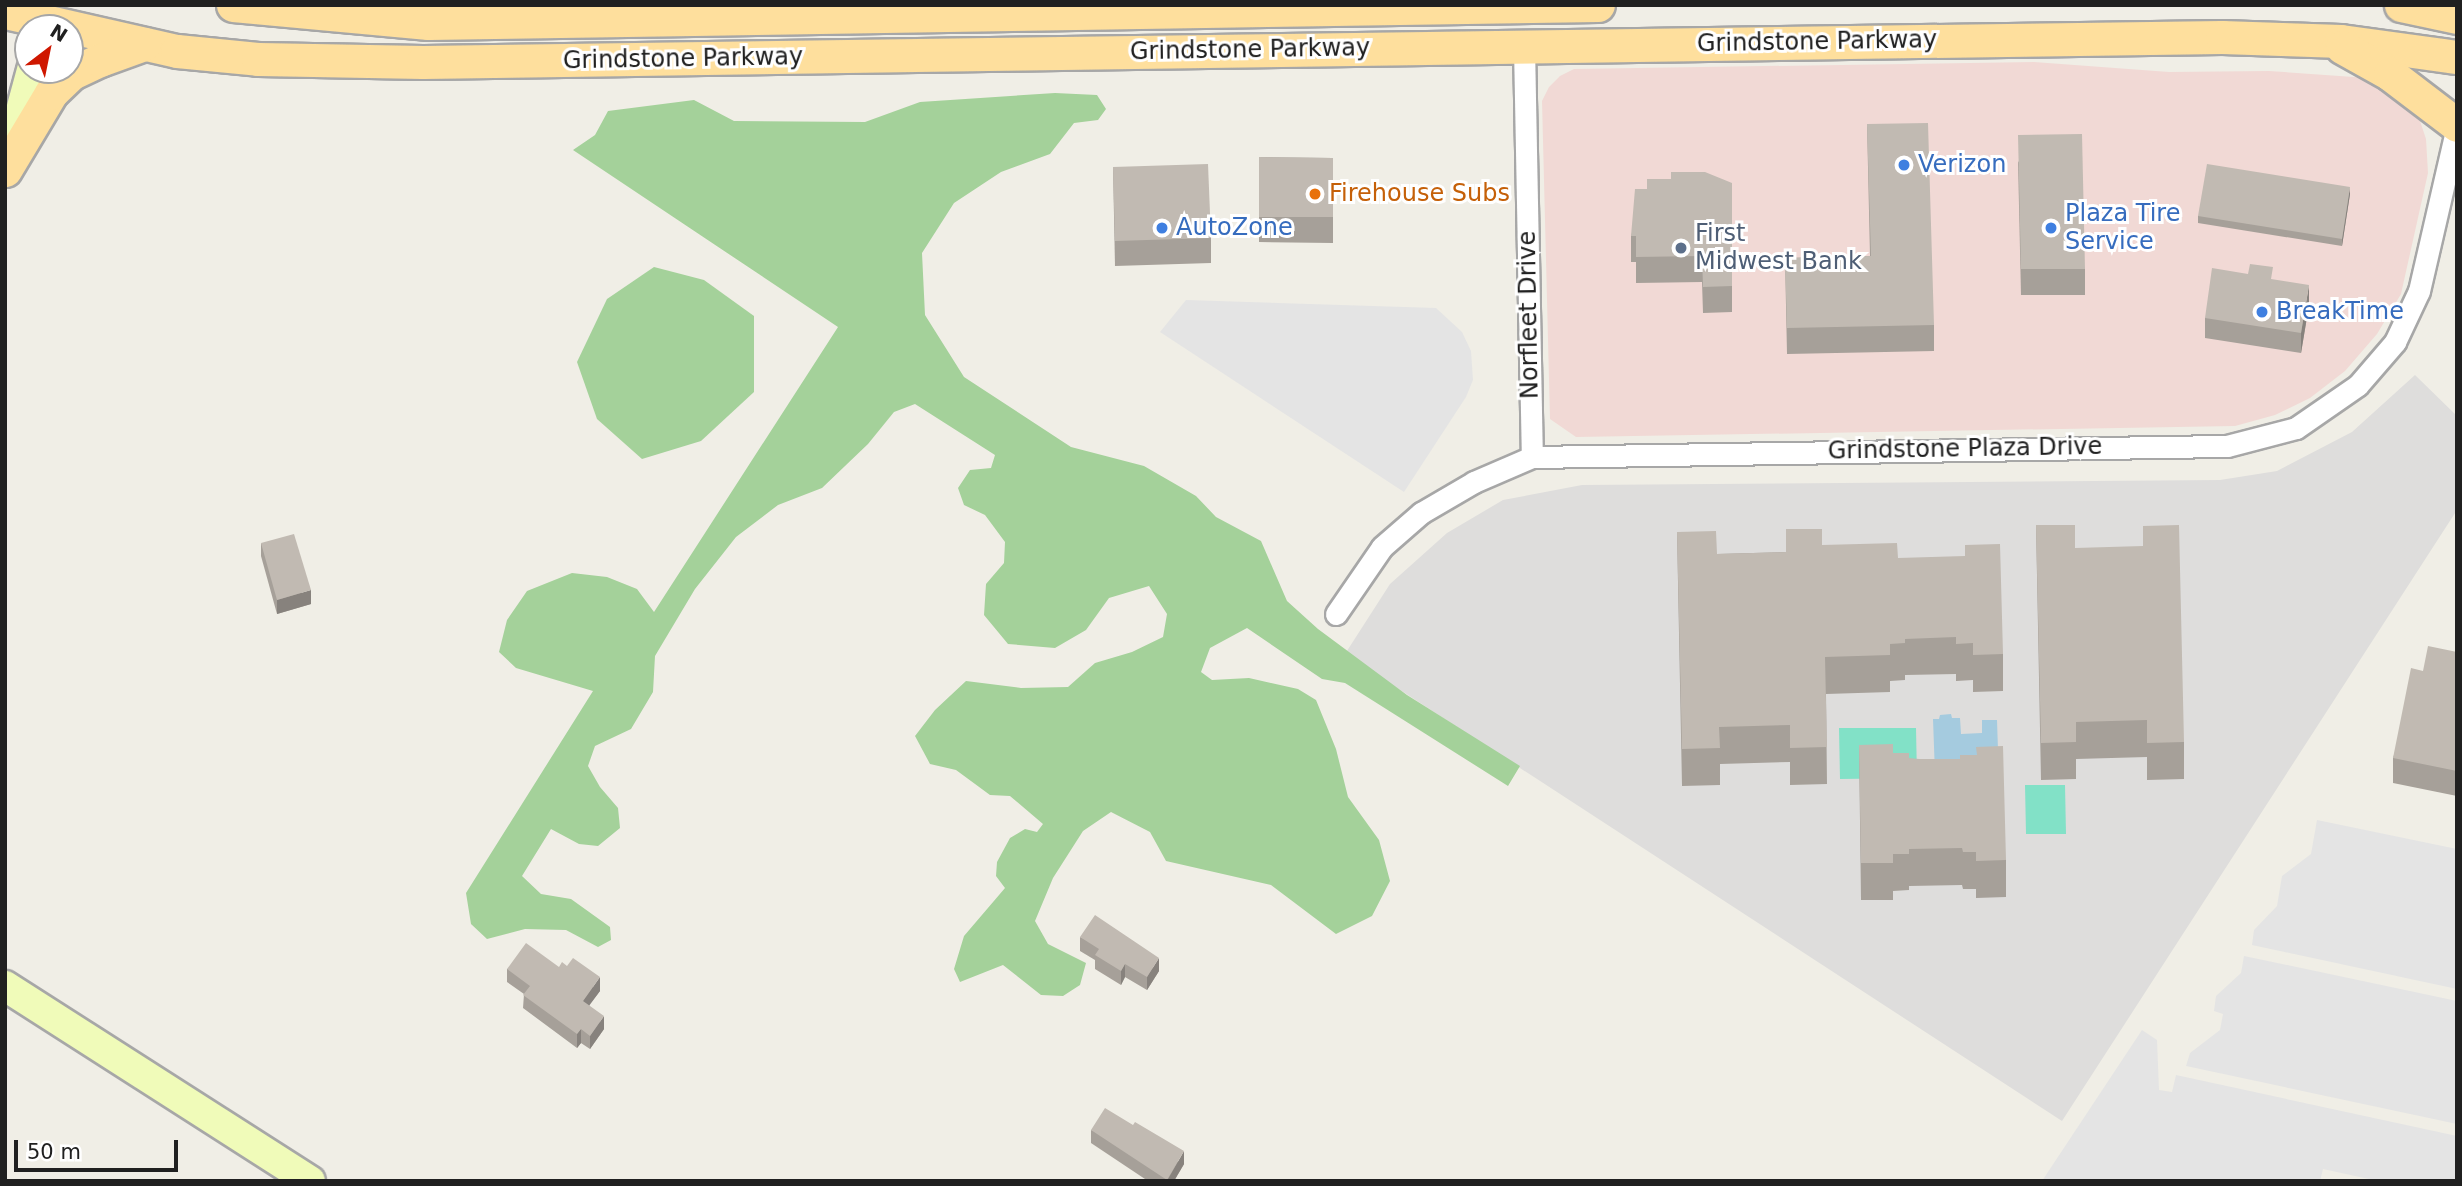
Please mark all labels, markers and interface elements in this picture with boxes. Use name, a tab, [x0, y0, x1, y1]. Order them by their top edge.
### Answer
north arrow	[14, 14, 84, 84]
text: N	[46, 19, 72, 46]
street label: Grindstone Parkway	[1697, 26, 1937, 58]
street label: Grindstone Parkway	[1130, 34, 1370, 66]
street label: Grindstone Parkway	[563, 43, 803, 75]
place label: Verizon	[1918, 151, 2006, 179]
marker: Verizon	[1896, 157, 1912, 173]
place label: Firehouse Subs	[1329, 180, 1510, 208]
marker: Firehouse Subs	[1307, 186, 1323, 202]
place label: Plaza Tire Service	[2065, 200, 2180, 256]
place label: AutoZone	[1176, 214, 1293, 242]
marker: AutoZone	[1154, 220, 1170, 236]
place label: First Midwest Bank	[1695, 220, 1862, 276]
marker: Plaza Tire Service	[2043, 220, 2059, 236]
street label: Norfleet Drive	[1513, 231, 1545, 399]
marker: First Midwest Bank	[1673, 240, 1689, 256]
place label: BreakTime	[2276, 298, 2404, 326]
marker: BreakTime	[2254, 304, 2270, 320]
street label: Grindstone Plaza Drive	[1827, 432, 2103, 466]
scale bar	[18, 1126, 182, 1170]
text: 50 m	[27, 1140, 81, 1164]

